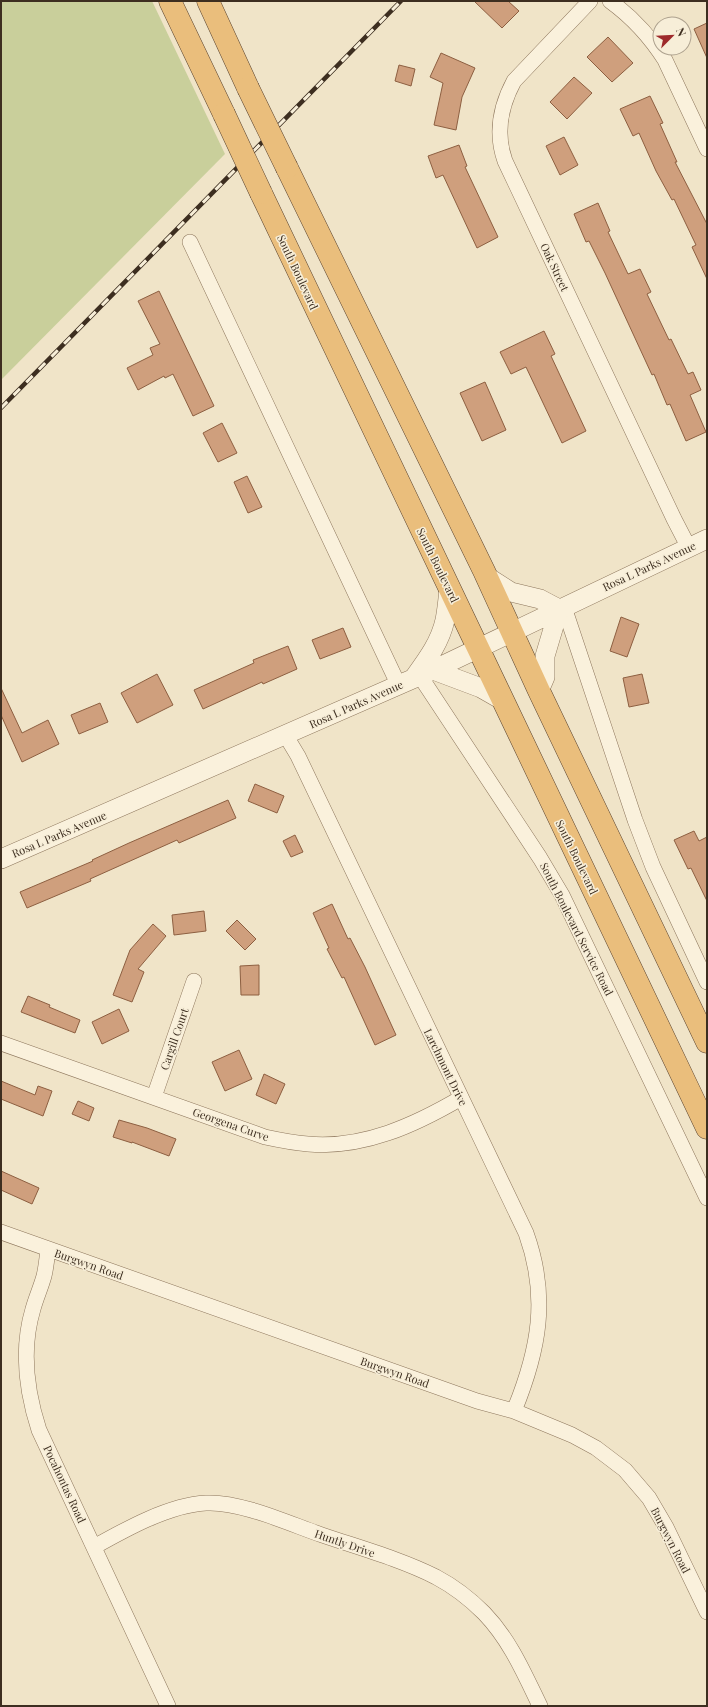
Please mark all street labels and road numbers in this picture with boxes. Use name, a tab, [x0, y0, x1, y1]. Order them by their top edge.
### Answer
street label: South Boulevard	[274, 232, 322, 312]
street label: Oak Street	[537, 240, 573, 294]
street label: South Boulevard	[413, 525, 463, 605]
street label: Rosa L Parks Avenue	[600, 538, 699, 594]
street label: Rosa L Parks Avenue	[307, 676, 406, 731]
street label: Rosa L Parks Avenue	[9, 807, 109, 861]
street label: South Boulevard	[552, 817, 602, 897]
street label: South Boulevard Service Road	[537, 860, 617, 999]
street label: Cargill Court	[156, 1006, 192, 1072]
street label: Larchmont Drive	[421, 1026, 471, 1108]
street label: Georgena Curve	[191, 1104, 272, 1144]
street label: Burgwyn Road	[52, 1245, 126, 1283]
street label: Burgwyn Road	[358, 1353, 432, 1391]
street label: Pocahontas Road	[40, 1443, 90, 1526]
street label: Burgwyn Road	[648, 1504, 694, 1576]
street label: Huntly Drive	[313, 1526, 378, 1561]

